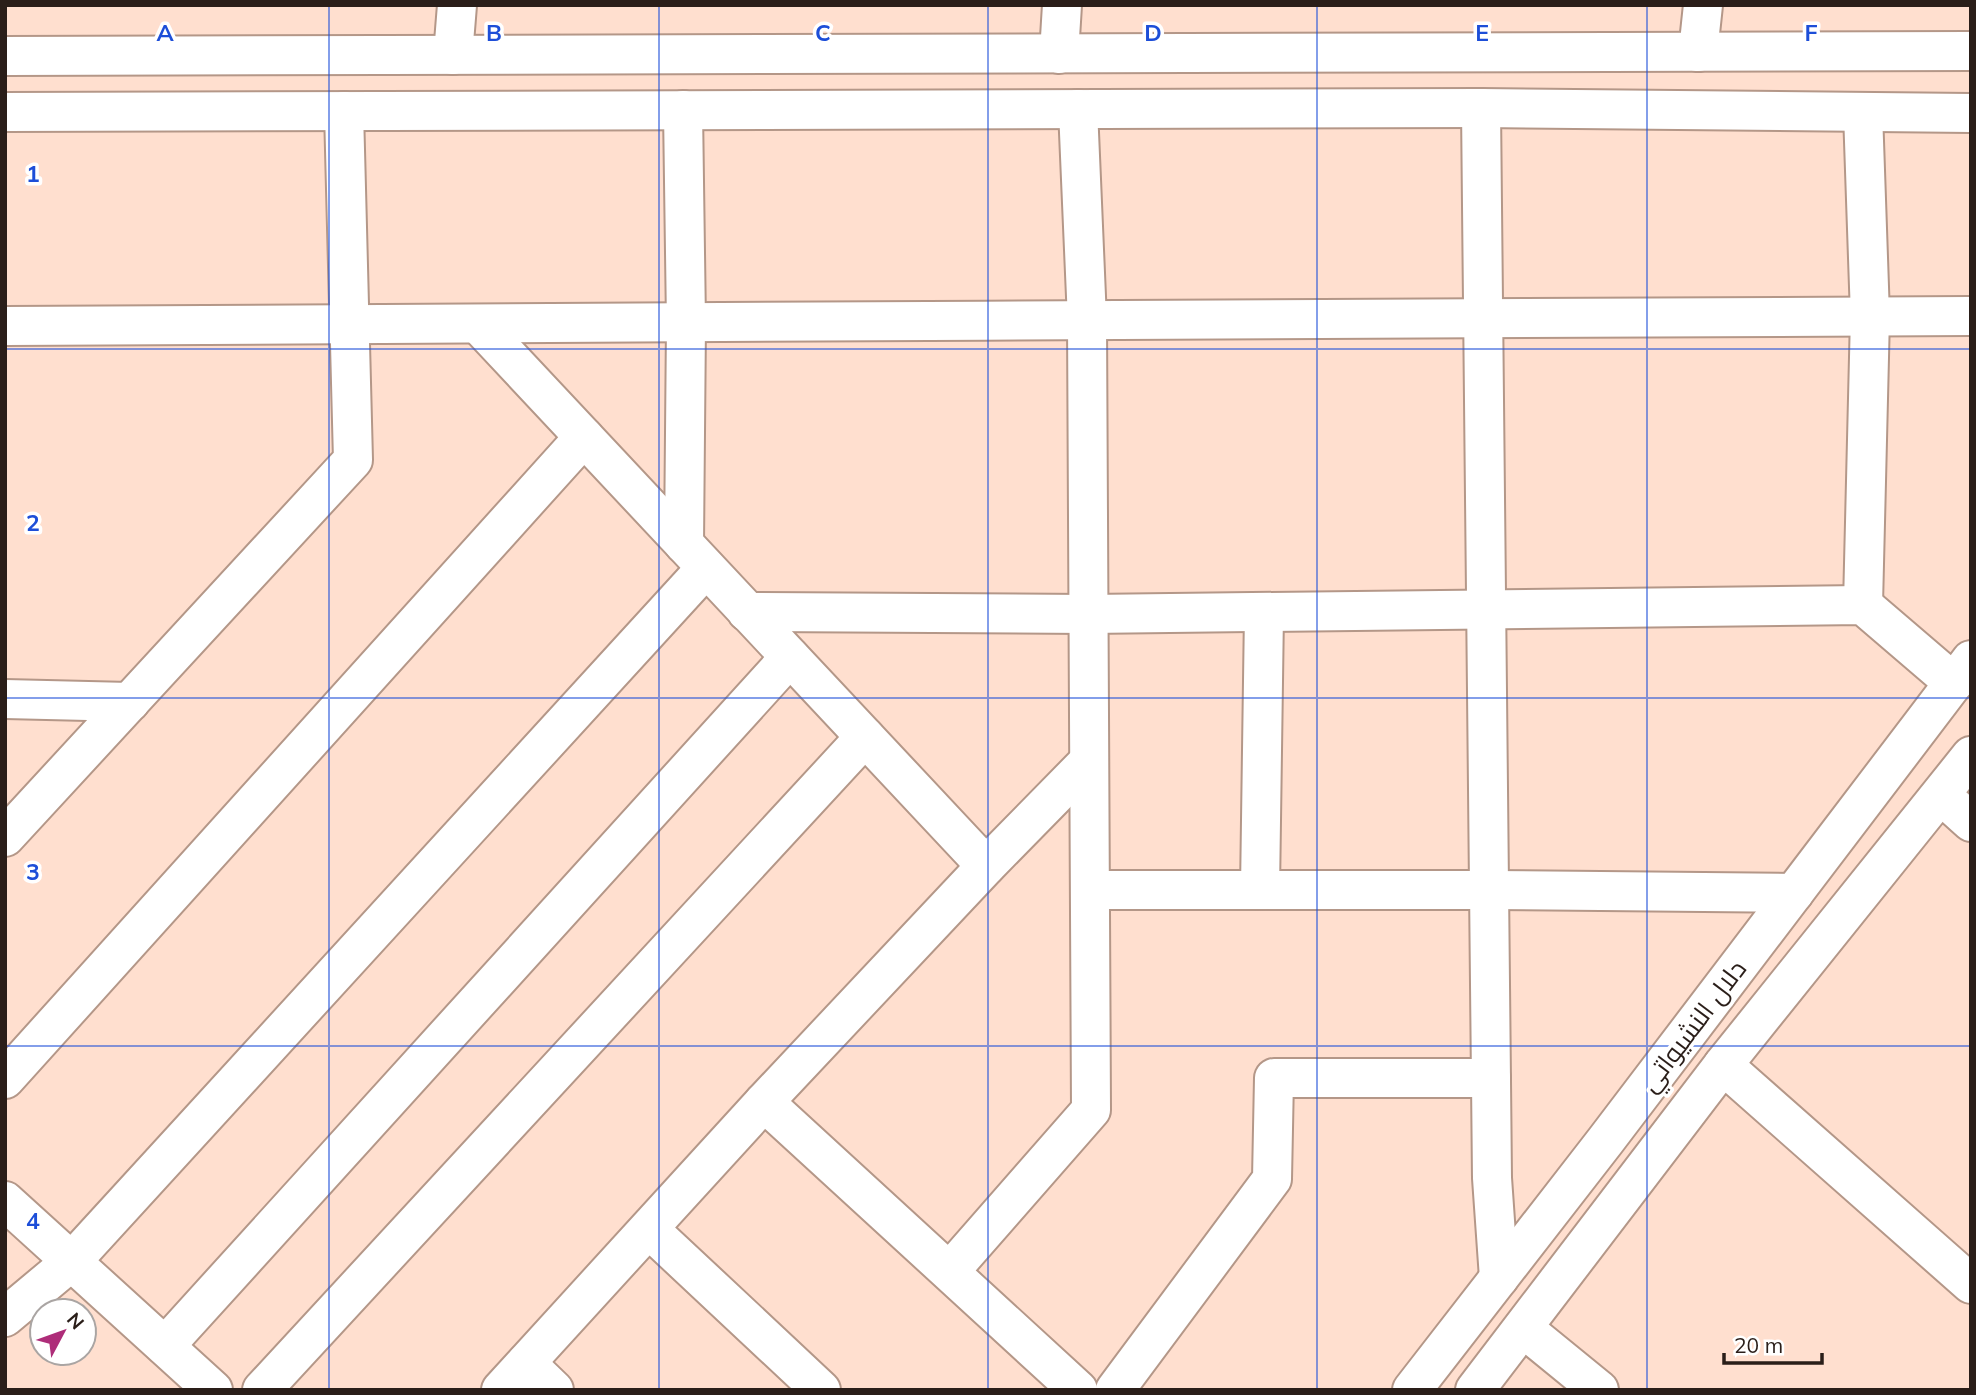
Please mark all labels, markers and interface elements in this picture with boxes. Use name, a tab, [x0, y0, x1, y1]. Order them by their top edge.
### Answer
text: A	[156, 18, 174, 47]
text: B	[486, 18, 502, 47]
text: C	[815, 18, 831, 47]
text: D	[1144, 18, 1162, 47]
text: E	[1475, 18, 1489, 47]
text: F	[1804, 18, 1818, 47]
text: 1	[26, 159, 40, 188]
text: 2	[26, 508, 40, 537]
text: 3	[26, 857, 40, 886]
street label: دلال النشيواتي	[1632, 953, 1757, 1101]
text: 4	[26, 1206, 40, 1235]
north arrow	[28, 1297, 98, 1367]
text: N	[62, 1308, 90, 1334]
scale bar	[1724, 1322, 1822, 1366]
text: 20 m	[1734, 1332, 1783, 1358]

